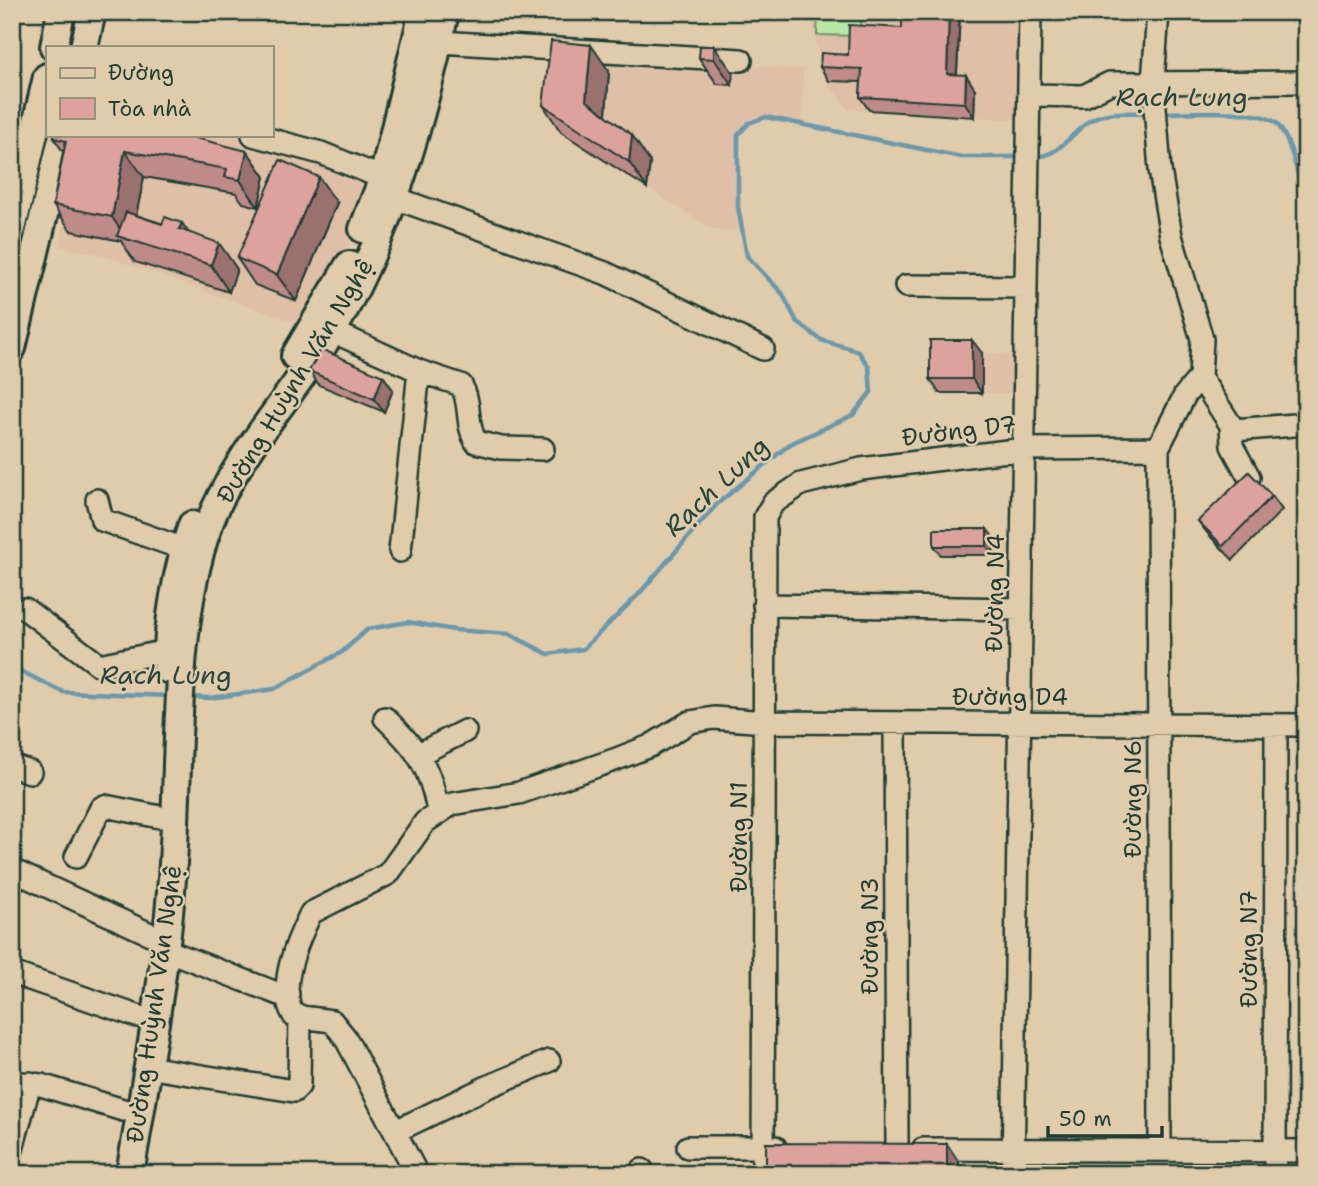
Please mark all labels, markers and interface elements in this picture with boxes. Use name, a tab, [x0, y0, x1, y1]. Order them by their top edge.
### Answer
legend	[46, 46, 273, 136]
text: Đường	[108, 59, 174, 87]
water label: Rạch Lung	[1116, 79, 1248, 114]
text: Tòa nhà	[108, 95, 191, 123]
street label: Đường Huỳnh Văn Nghệ	[209, 253, 381, 509]
street label: Đường D7	[900, 408, 1018, 454]
water label: Rạch Lung	[656, 428, 776, 544]
street label: Đường N4	[978, 533, 1012, 653]
water label: Rạch Lung	[100, 657, 232, 692]
street label: Đường D4	[952, 681, 1068, 713]
street label: Đường N6	[1117, 740, 1149, 858]
street label: Đường N1	[723, 781, 755, 893]
street label: Đường Huỳnh Văn Nghệ	[119, 863, 189, 1145]
street label: Đường N3	[854, 877, 886, 995]
street label: Đường N7	[1233, 890, 1265, 1008]
scale bar	[1048, 1095, 1162, 1139]
text: 50 m	[1059, 1105, 1112, 1133]

